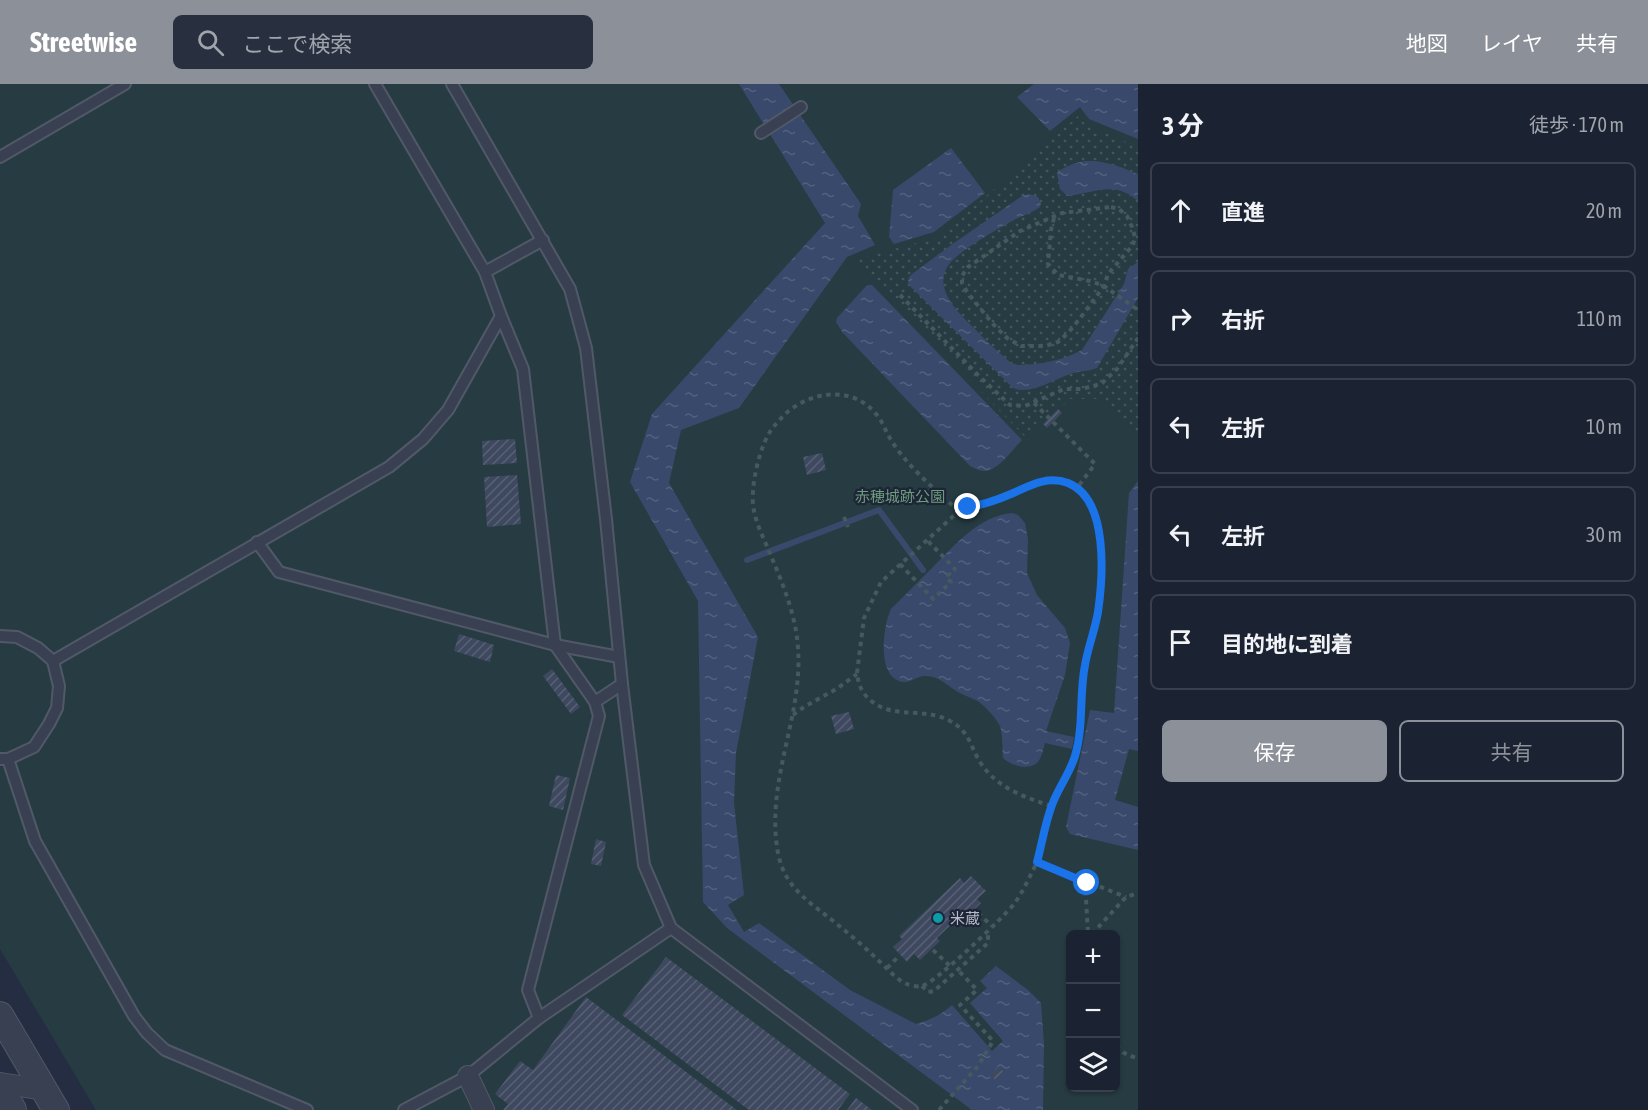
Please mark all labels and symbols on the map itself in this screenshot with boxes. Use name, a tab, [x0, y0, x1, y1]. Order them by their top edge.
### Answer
park label: 赤穂城跡公園	[855, 488, 945, 505]
route end	[954, 493, 980, 519]
route start	[1073, 869, 1099, 895]
place label: 米蔵	[950, 910, 980, 927]
marker: 米蔵	[931, 911, 945, 925]

